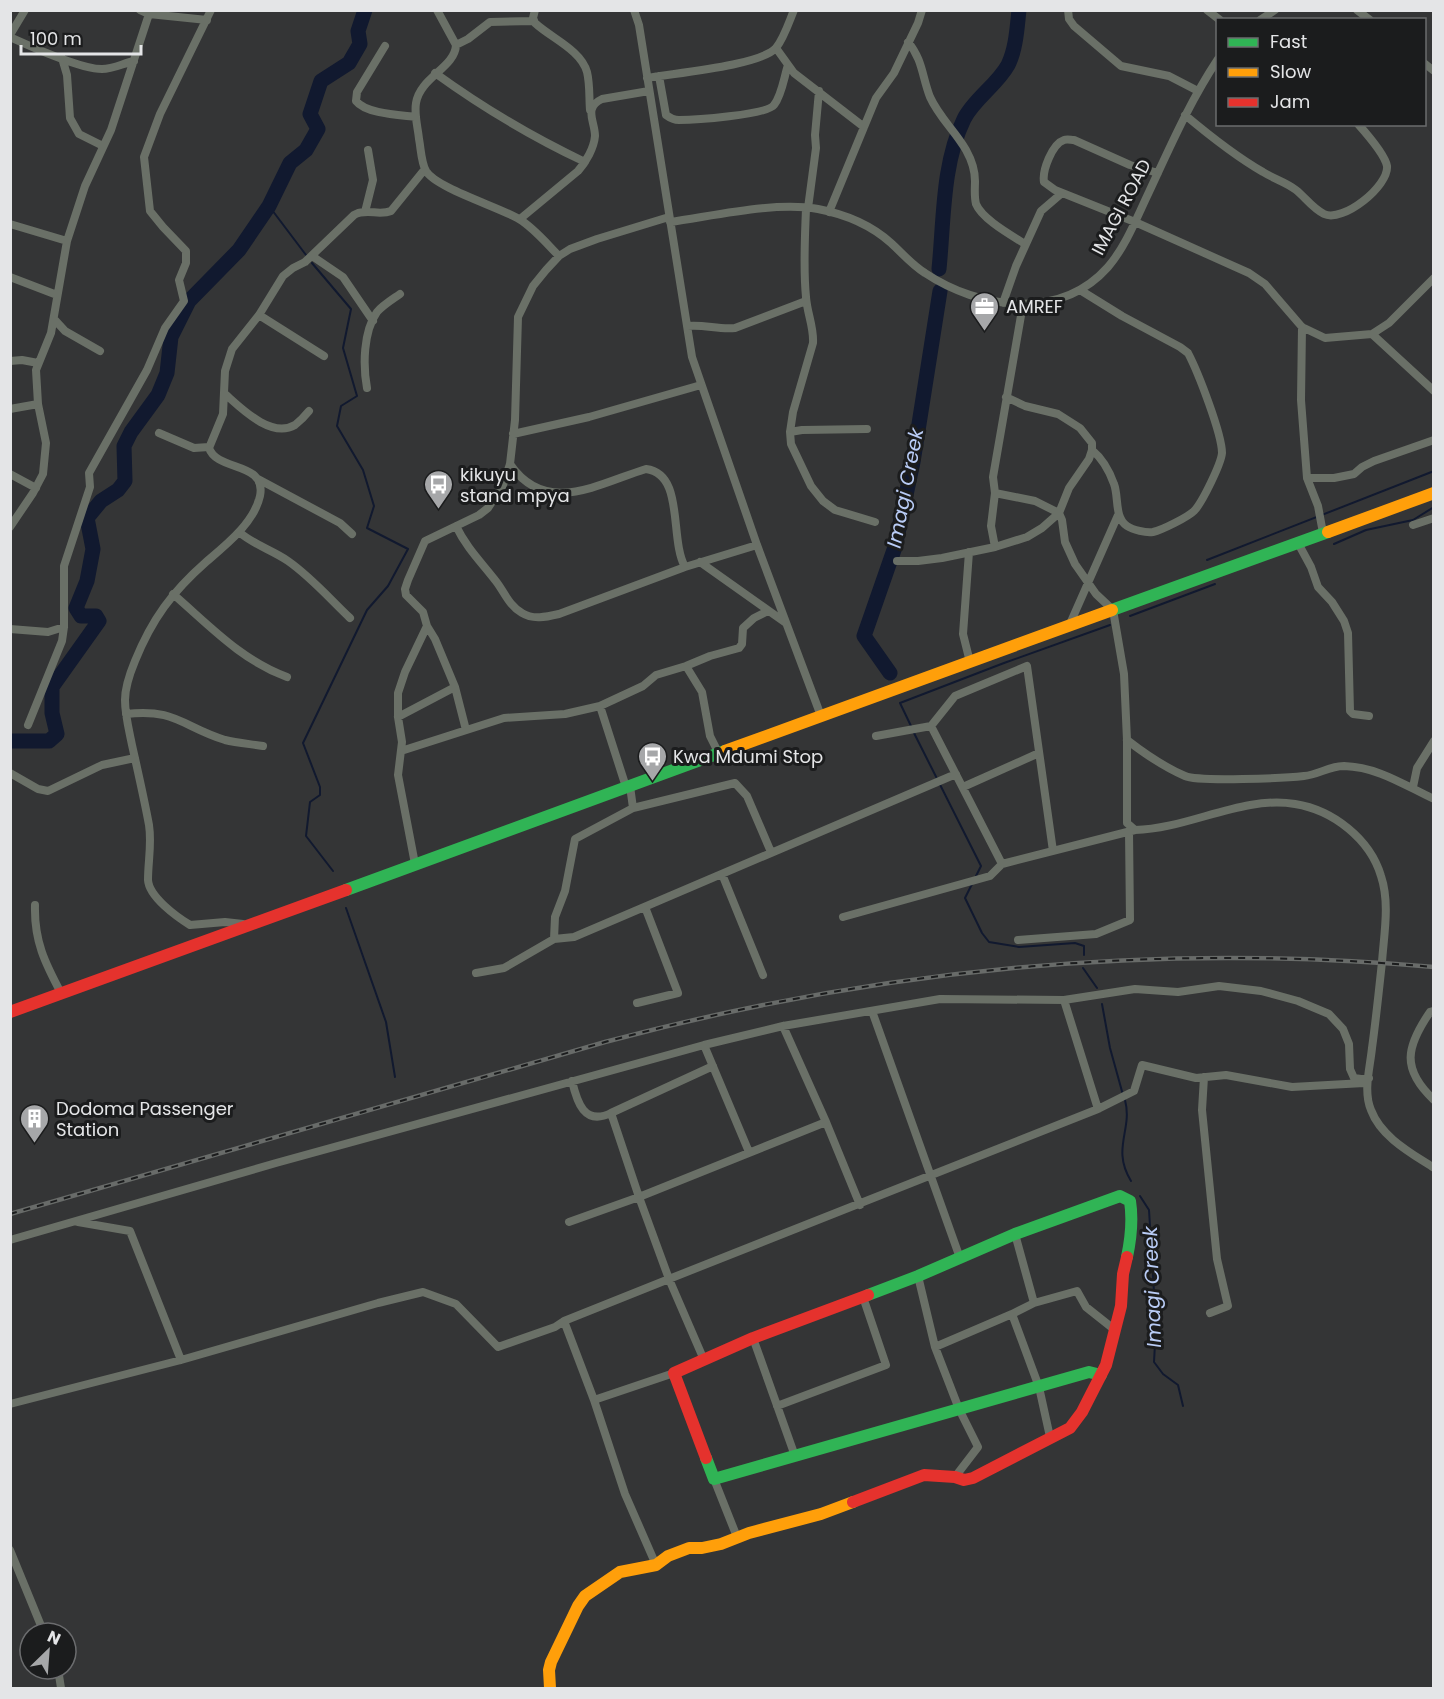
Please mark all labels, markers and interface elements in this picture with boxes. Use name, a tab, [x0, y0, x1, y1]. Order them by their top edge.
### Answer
scale bar	[21, 18, 141, 56]
legend	[1216, 18, 1426, 126]
text: 100 m	[30, 26, 82, 51]
text: Fast	[1270, 29, 1307, 54]
text: Slow	[1270, 59, 1312, 84]
text: Jam	[1270, 89, 1310, 114]
street label: IMAGI ROAD	[1085, 155, 1157, 259]
office icon: AMREF	[969, 290, 1001, 332]
place label: AMREF	[1006, 294, 1063, 319]
water label: Imagi Creek	[880, 424, 931, 550]
place label: kikuyu stand mpya	[460, 462, 570, 508]
bus stop icon: kikuyu stand mpya	[423, 468, 455, 510]
bus stop icon: Kwa Mdumi Stop	[636, 740, 668, 782]
place label: Kwa Mdumi Stop	[673, 744, 823, 769]
place label: Dodoma Passenger Station	[56, 1096, 234, 1142]
building icon: Dodoma Passenger Station	[19, 1102, 51, 1144]
water label: Imagi Creek	[1136, 1224, 1168, 1348]
north arrow	[18, 1621, 78, 1681]
text: N	[44, 1625, 64, 1651]

